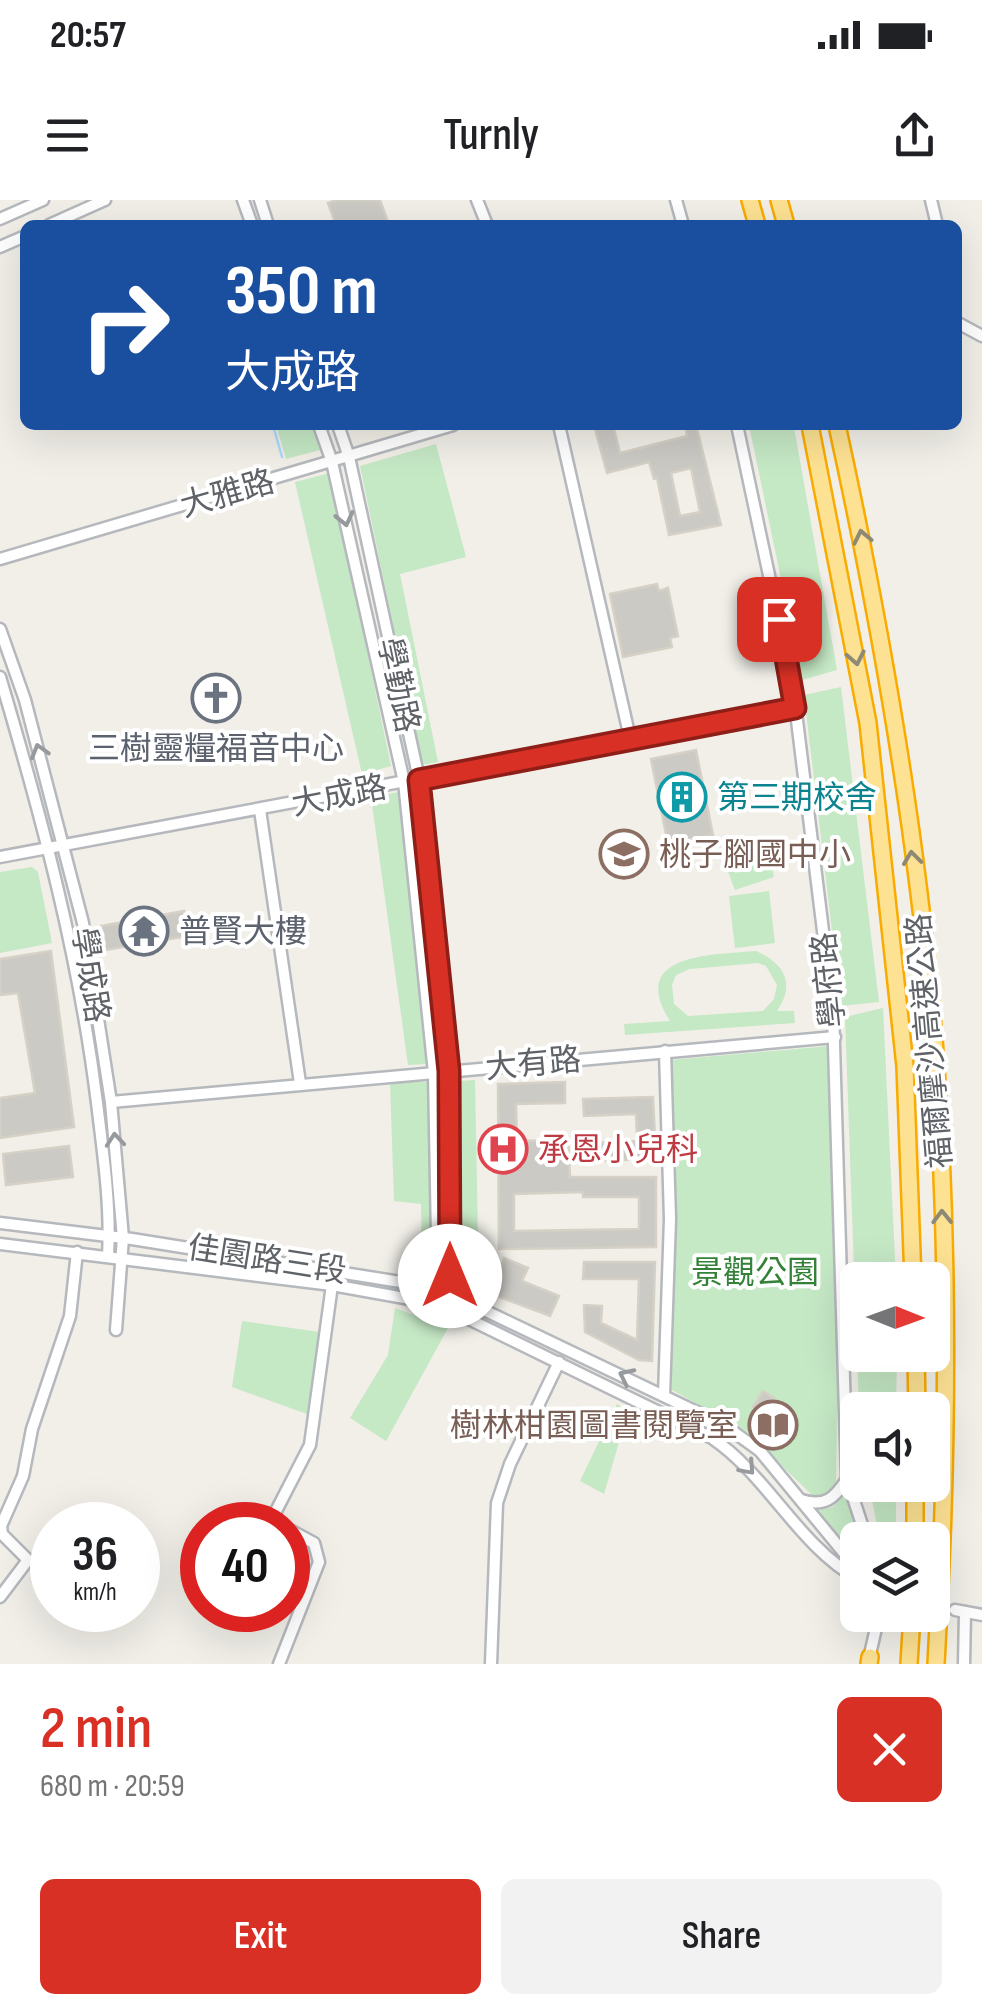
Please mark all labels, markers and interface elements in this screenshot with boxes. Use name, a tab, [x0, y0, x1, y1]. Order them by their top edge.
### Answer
text: 20:57	[50, 13, 126, 58]
icon: menu	[40, 108, 95, 163]
text: Turnly	[443, 108, 539, 163]
icon: share	[887, 108, 942, 163]
text: 350 m	[225, 250, 378, 334]
icon: right	[60, 260, 190, 390]
text: 大成路	[225, 346, 360, 401]
street label: 大雅路	[176, 462, 279, 526]
one-way arrow	[333, 510, 354, 527]
one-way arrow	[852, 529, 873, 546]
pin	[737, 577, 822, 662]
icon: arrive	[752, 592, 807, 647]
street label: 學勤路	[368, 634, 427, 736]
one-way arrow	[844, 649, 865, 666]
church icon: 三樹靈糧福音中心	[190, 672, 242, 724]
place label: 三樹靈糧福音中心	[88, 730, 344, 769]
one-way arrow	[30, 743, 51, 760]
street label: 大成路	[288, 768, 390, 825]
building icon: 第三期校舍	[656, 771, 708, 823]
place label: 第三期校舍	[717, 779, 877, 818]
school or university icon: 桃子腳國中小	[598, 828, 650, 880]
place label: 桃子腳國中小	[659, 836, 851, 875]
one-way arrow	[902, 850, 923, 866]
temple icon: 普賢大樓	[118, 905, 170, 957]
street label: 福爾摩沙高速公路	[900, 912, 961, 1170]
place label: 普賢大樓	[179, 913, 307, 952]
street label: 學成路	[63, 925, 116, 1026]
street label: 學府路	[805, 930, 854, 1030]
street label: 大有路	[484, 1041, 583, 1088]
hospital icon: 承恩小兒科	[477, 1123, 529, 1175]
place label: 承恩小兒科	[538, 1131, 698, 1170]
one-way arrow	[104, 1132, 126, 1148]
one-way arrow	[931, 1208, 952, 1224]
position arrow	[398, 1224, 502, 1328]
street label: 佳園路三段	[185, 1229, 349, 1292]
park label: 景觀公園	[691, 1254, 819, 1293]
north arrow	[840, 1262, 950, 1372]
map controls	[840, 1262, 950, 1632]
one-way arrow	[618, 1369, 636, 1389]
button: sound	[840, 1392, 950, 1502]
library icon: 樹林柑園圖書閱覽室	[747, 1399, 799, 1451]
place label: 樹林柑園圖書閱覽室	[450, 1407, 738, 1446]
one-way arrow	[737, 1456, 755, 1475]
speed limit sign: 40	[180, 1502, 310, 1632]
button: layers	[840, 1522, 950, 1632]
text: 36	[72, 1525, 118, 1585]
text: km/h	[73, 1577, 117, 1608]
text: 2 min	[40, 1693, 152, 1765]
button: close	[837, 1697, 942, 1802]
text: 680 m · 20:59	[40, 1767, 185, 1806]
button: Exit	[40, 1879, 481, 1994]
button: Share	[501, 1879, 942, 1994]

